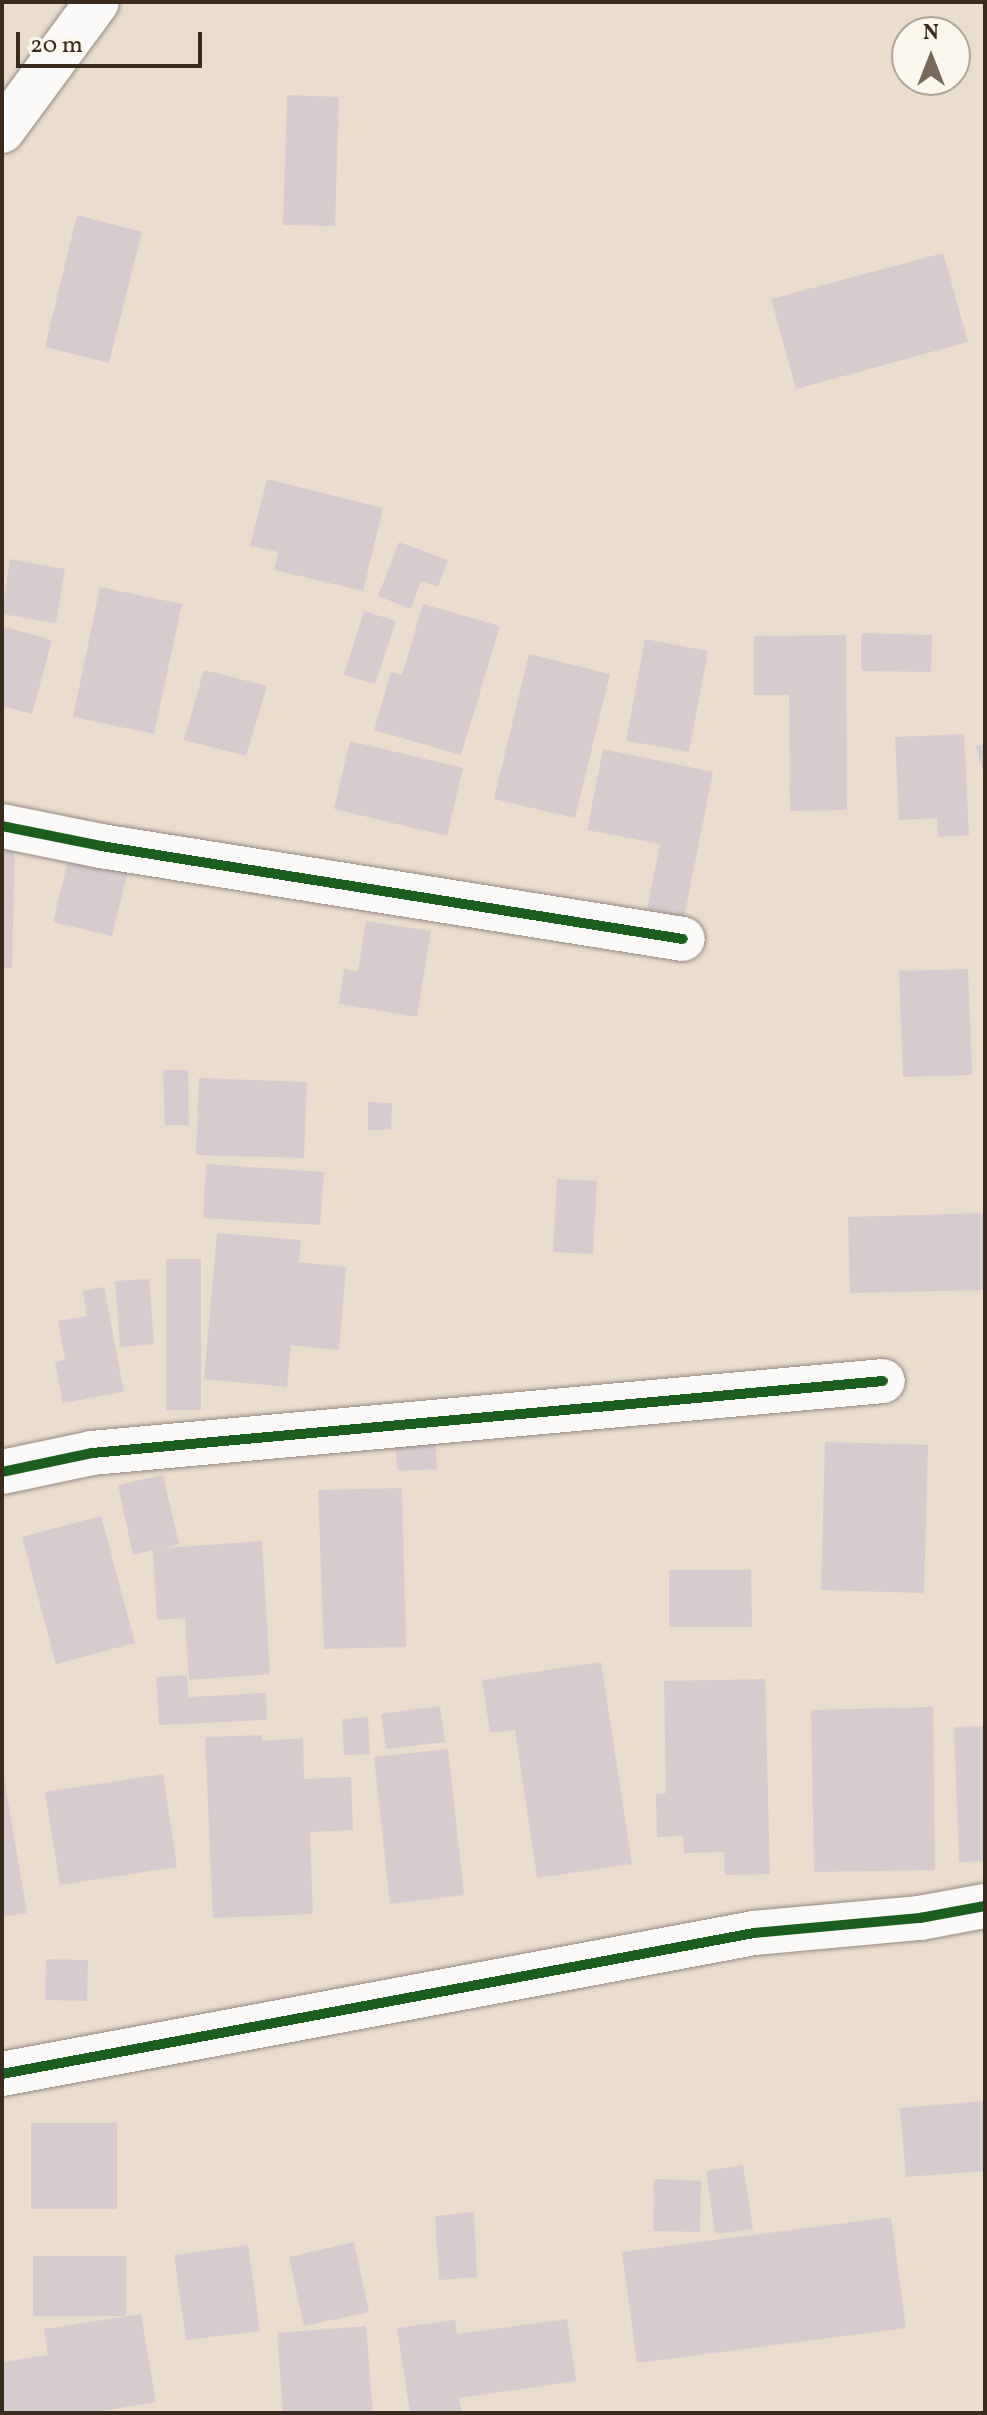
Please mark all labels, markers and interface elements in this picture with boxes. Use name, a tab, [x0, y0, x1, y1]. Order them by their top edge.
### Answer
scale bar	[20, 16, 206, 66]
north arrow	[891, 16, 971, 96]
text: N	[923, 18, 939, 49]
text: 20 m	[30, 29, 83, 63]

